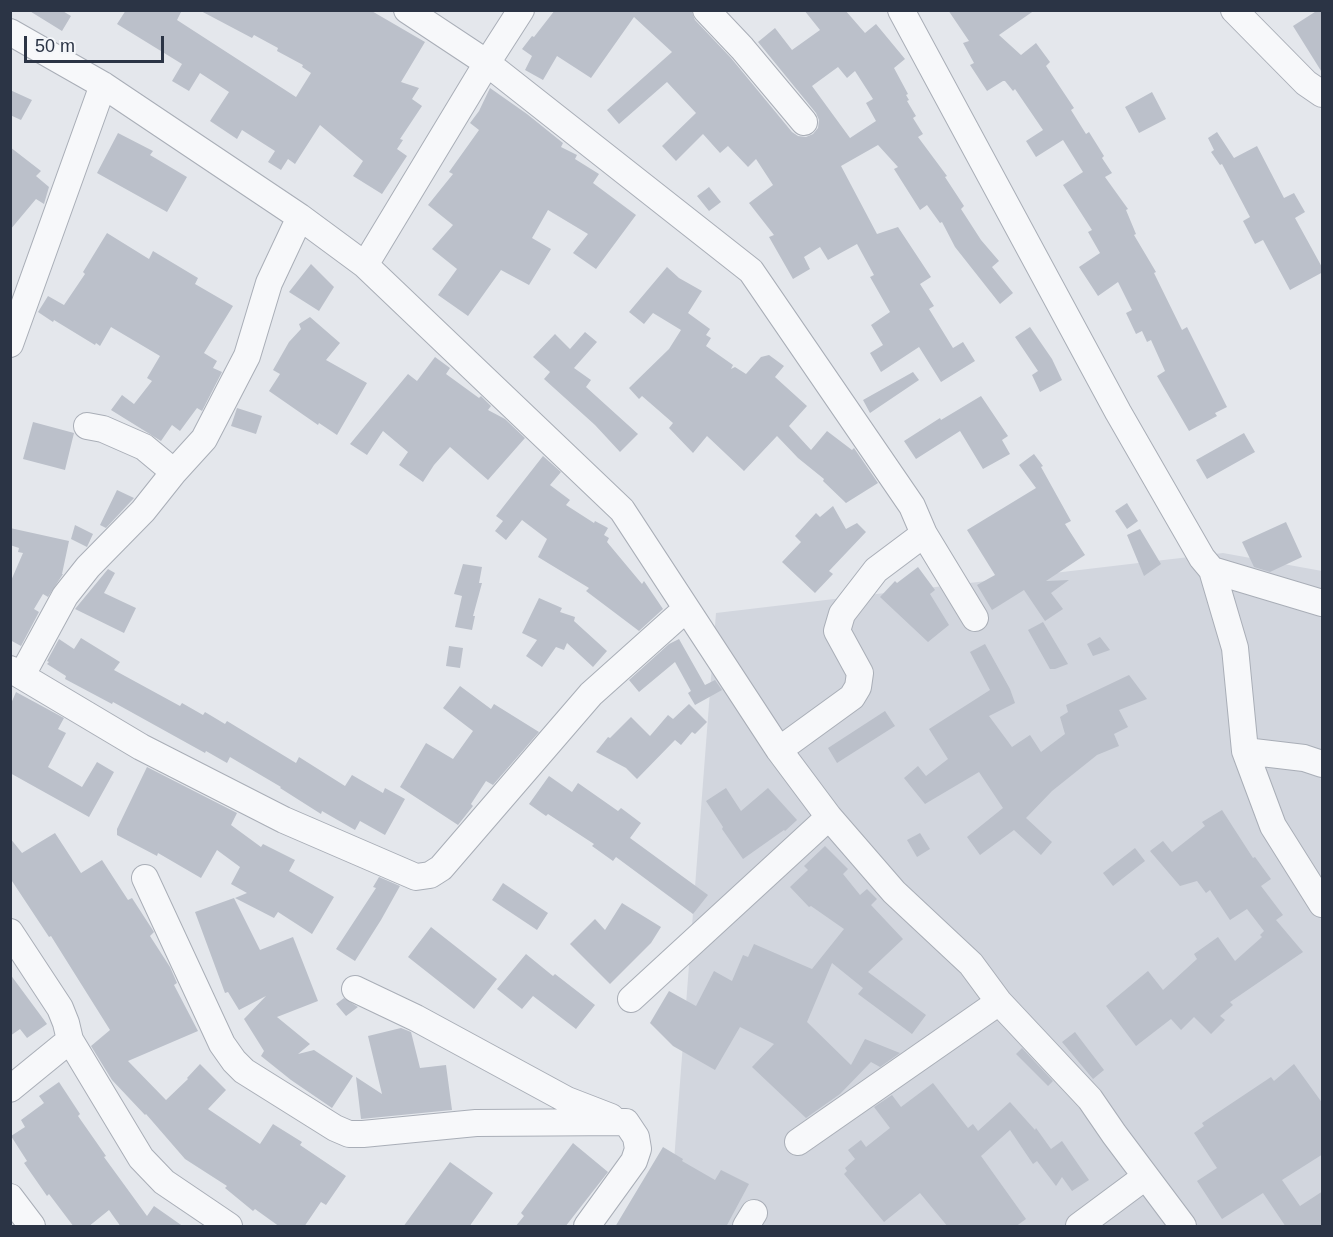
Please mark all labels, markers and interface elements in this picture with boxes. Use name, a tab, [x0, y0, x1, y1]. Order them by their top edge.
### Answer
scale bar	[27, 24, 166, 62]
text: 50 m	[35, 36, 75, 56]

